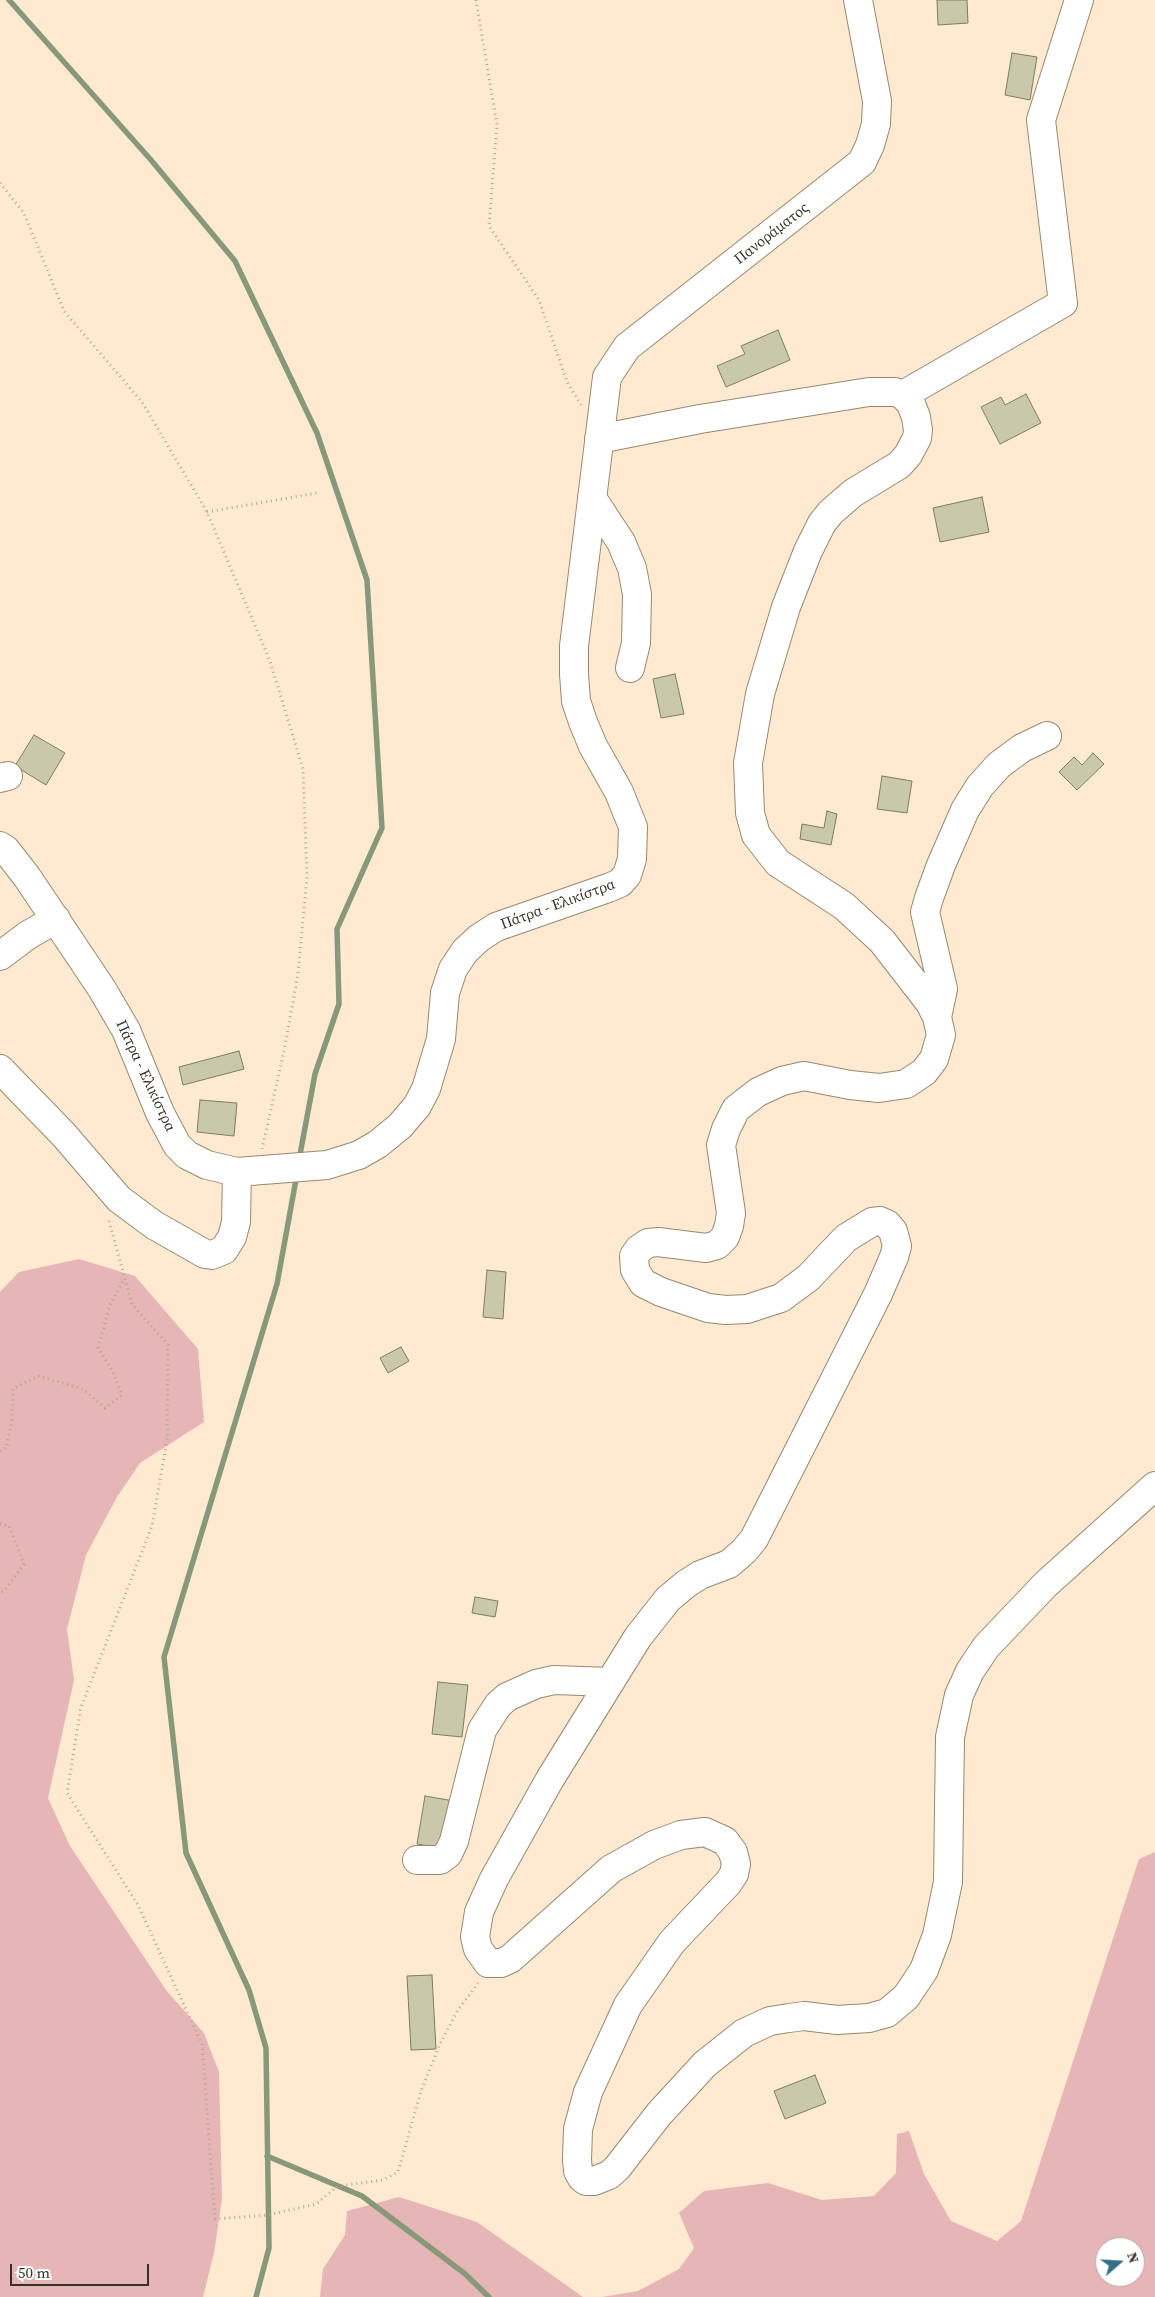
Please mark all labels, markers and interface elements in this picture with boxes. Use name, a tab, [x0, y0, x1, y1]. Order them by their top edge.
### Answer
street label: Πανοράματος	[731, 199, 813, 269]
street label: Πάτρα - Ελικίστρα	[498, 876, 618, 934]
street label: Πάτρα - Ελικίστρα	[111, 1018, 179, 1134]
north arrow	[1095, 2237, 1145, 2287]
text: N	[1122, 2249, 1144, 2266]
scale bar	[12, 2254, 151, 2286]
text: 50 m	[18, 2262, 50, 2283]

